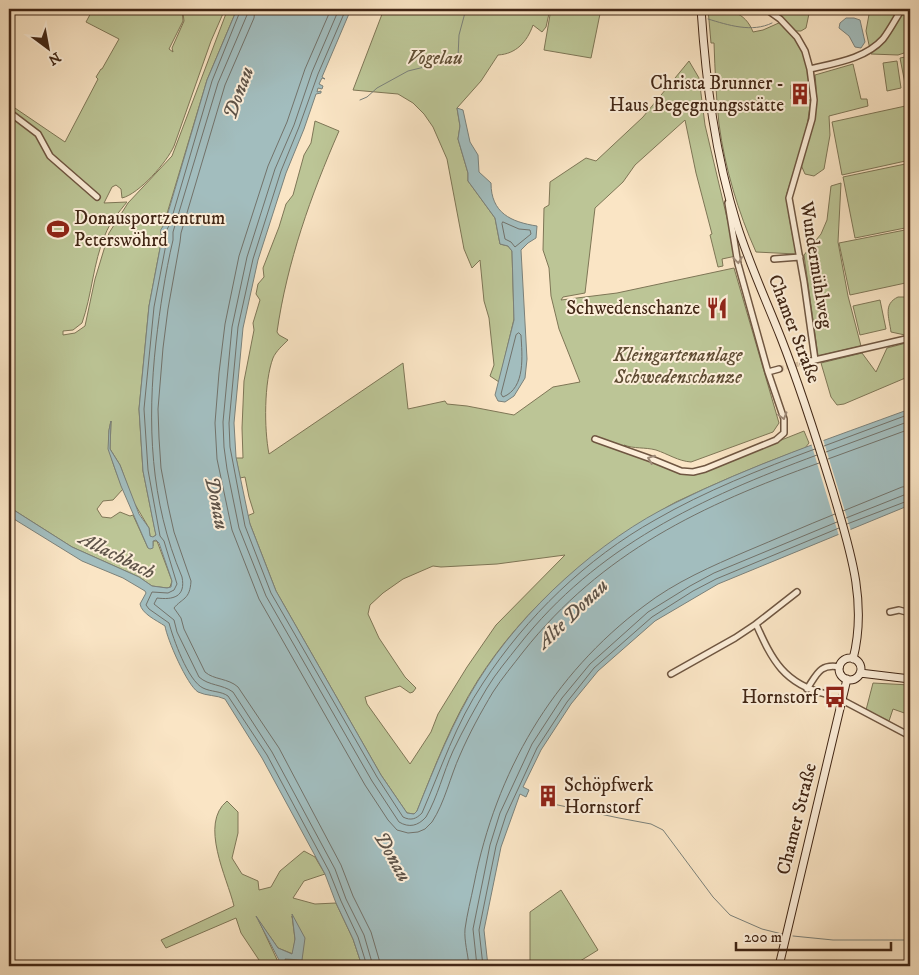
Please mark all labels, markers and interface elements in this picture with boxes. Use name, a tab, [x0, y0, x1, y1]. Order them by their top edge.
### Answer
north arrow	[22, 22, 72, 72]
text: N	[44, 47, 64, 69]
park label: Vogelau	[407, 47, 463, 70]
water label: Donau	[218, 63, 260, 123]
place label: Christa Brunner - Haus Begegnungsstätte	[609, 72, 784, 117]
building icon: Christa Brunner - Haus Begegnungsstätte	[787, 81, 813, 107]
street label: Wundermühlweg	[794, 199, 837, 331]
place label: Donausportzentrum Peterswöhrd	[74, 207, 225, 252]
sports icon: Donausportzentrum Peterswöhrd	[45, 216, 71, 242]
one-way arrow	[732, 256, 743, 264]
street label: Chamer Straße	[763, 271, 825, 387]
restaurant icon: Schwedenschanze	[704, 295, 730, 321]
place label: Schwedenschanze	[566, 297, 700, 320]
park label: Kleingartenanlage Schwedenschanze	[612, 344, 743, 389]
one-way arrow	[777, 411, 787, 420]
one-way arrow	[647, 455, 656, 465]
water label: Donau	[198, 474, 234, 532]
water label: Allachbach	[73, 525, 159, 586]
water label: Alte Donau	[531, 574, 614, 656]
bus stop icon: Hornstorf	[822, 684, 848, 710]
place label: Hornstorf	[741, 686, 821, 709]
street label: Chamer Straße	[772, 761, 822, 877]
place label: Schöpfwerk Hornstorf	[564, 774, 654, 819]
building icon: Schöpfwerk Hornstorf	[535, 783, 561, 809]
water label: Donau	[368, 827, 416, 887]
scale bar	[736, 920, 892, 952]
text: 200 m	[744, 928, 782, 947]

